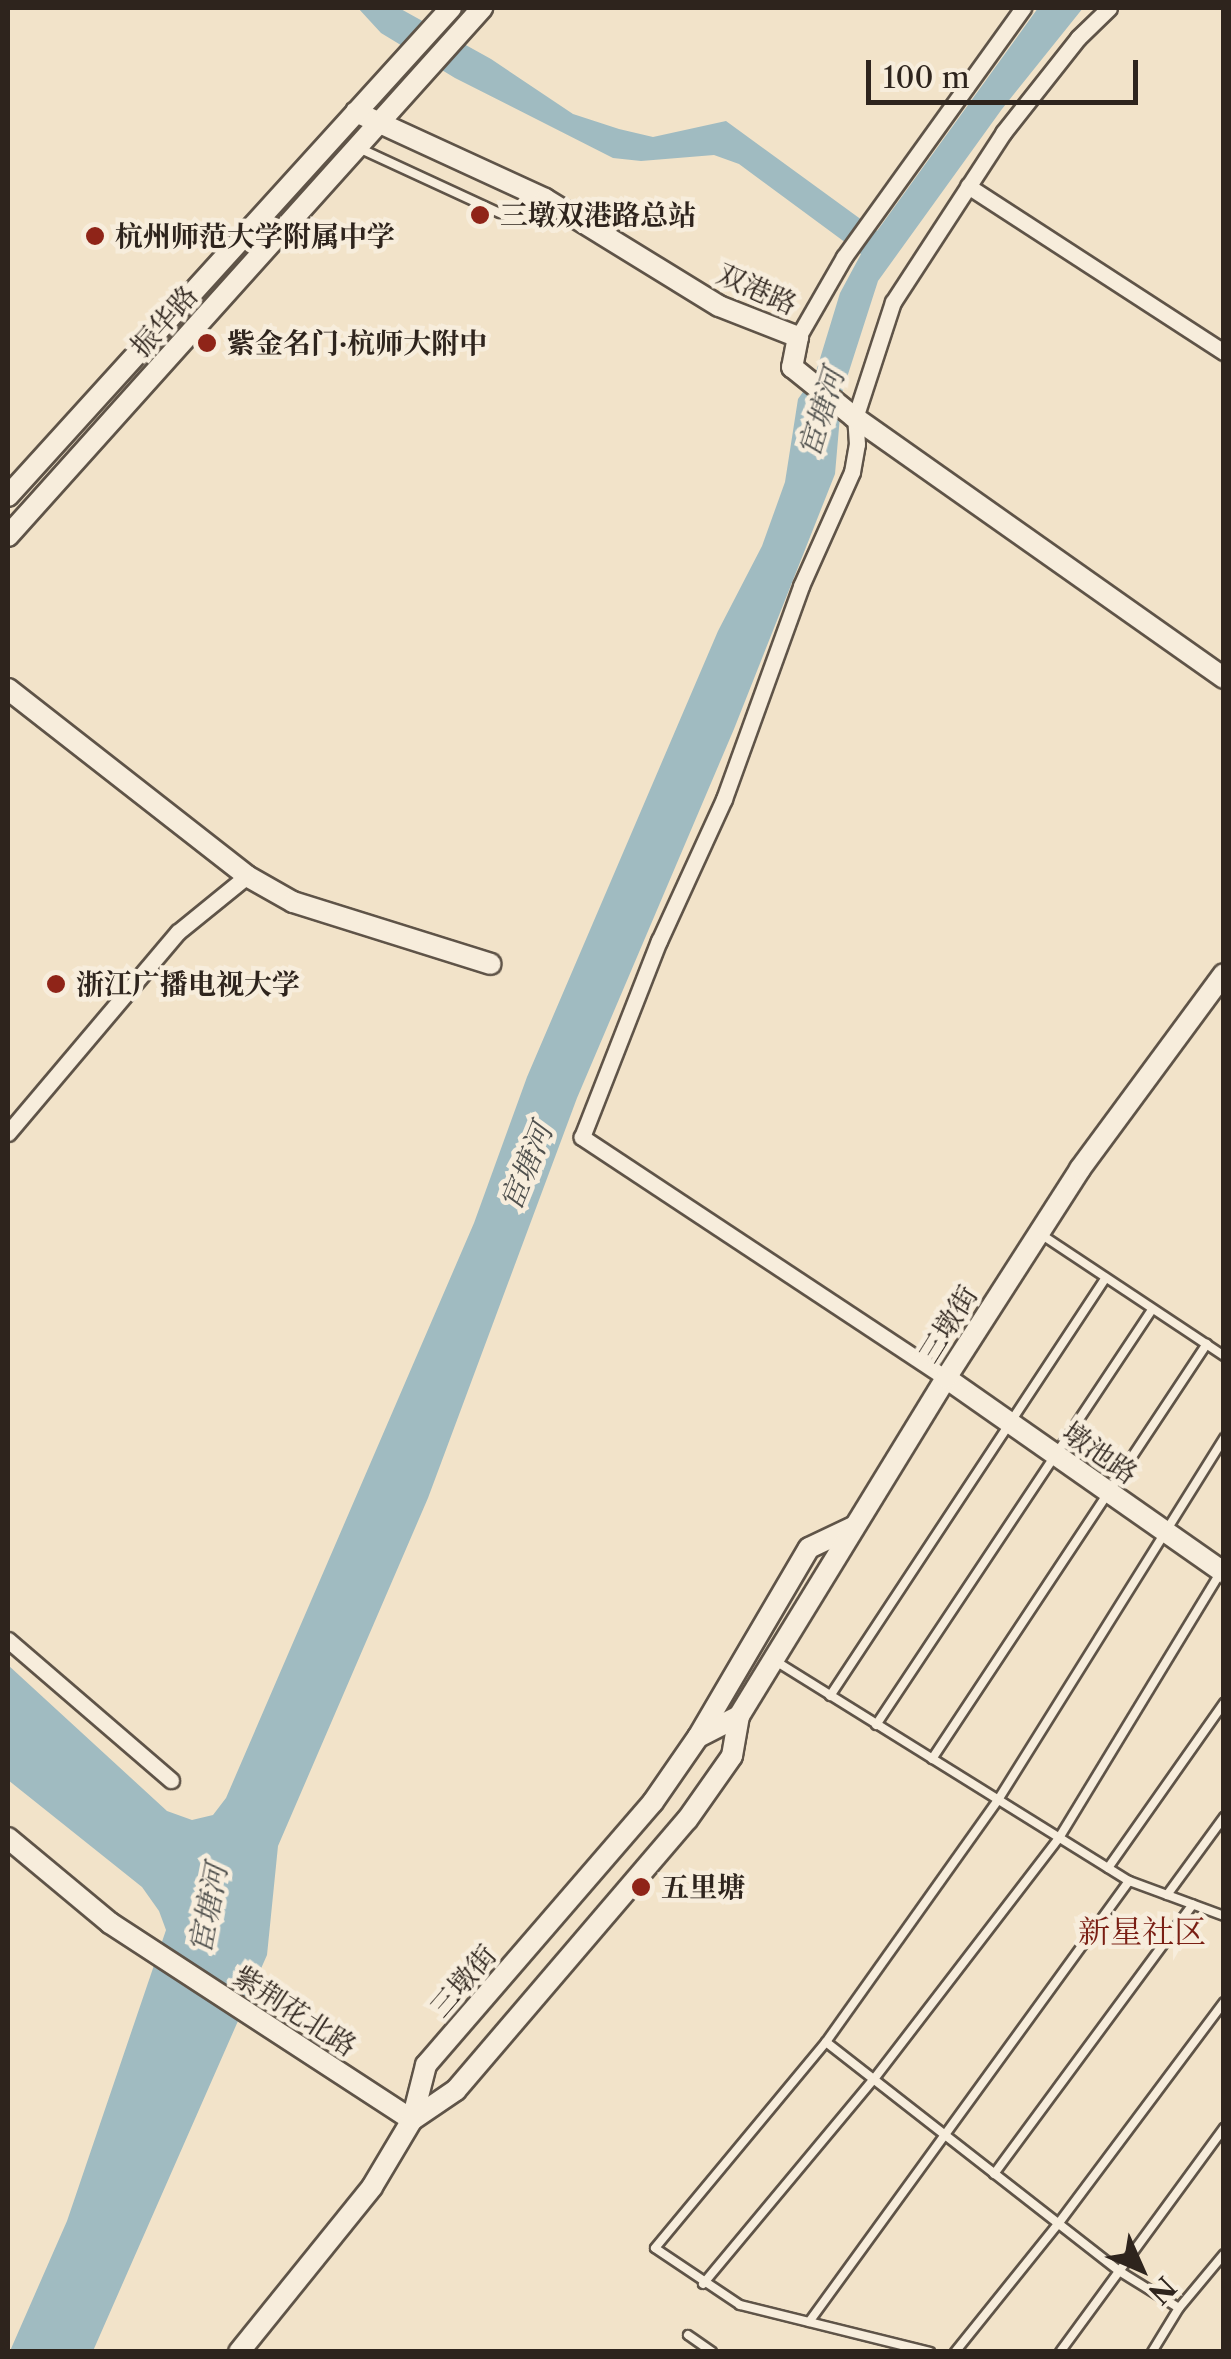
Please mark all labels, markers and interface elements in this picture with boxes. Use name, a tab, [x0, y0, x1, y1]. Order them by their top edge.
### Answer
scale bar	[871, 40, 1144, 102]
text: 100 m	[883, 59, 970, 96]
place label: 三墩双港路总站	[500, 198, 696, 232]
marker: 三墩双港路总站	[469, 204, 491, 226]
place label: 杭州师范大学附属中学	[115, 219, 395, 253]
marker: 杭州师范大学附属中学	[84, 225, 106, 247]
street label: 双港路	[712, 257, 802, 321]
street label: 振华路	[123, 279, 205, 363]
place label: 紫金名门·杭师大附中	[227, 326, 487, 360]
marker: 紫金名门·杭师大附中	[196, 332, 218, 354]
water label: 宦塘河	[792, 365, 852, 461]
place label: 浙江广播电视大学	[76, 967, 300, 1001]
marker: 浙江广播电视大学	[45, 973, 67, 995]
water label: 宦塘河	[493, 1119, 561, 1215]
street label: 三墩街	[911, 1279, 985, 1369]
street label: 墩池路	[1056, 1415, 1144, 1491]
water label: 宦塘河	[183, 1861, 235, 1957]
place label: 五里塘	[661, 1870, 745, 1904]
marker: 五里塘	[630, 1876, 652, 1898]
district label: 新星社区	[1078, 1913, 1206, 1951]
street label: 三墩街	[423, 1938, 503, 2024]
street label: 紫荆花北路	[227, 1959, 363, 2063]
north arrow	[1091, 2219, 1191, 2319]
text: N	[1142, 2270, 1183, 2311]

